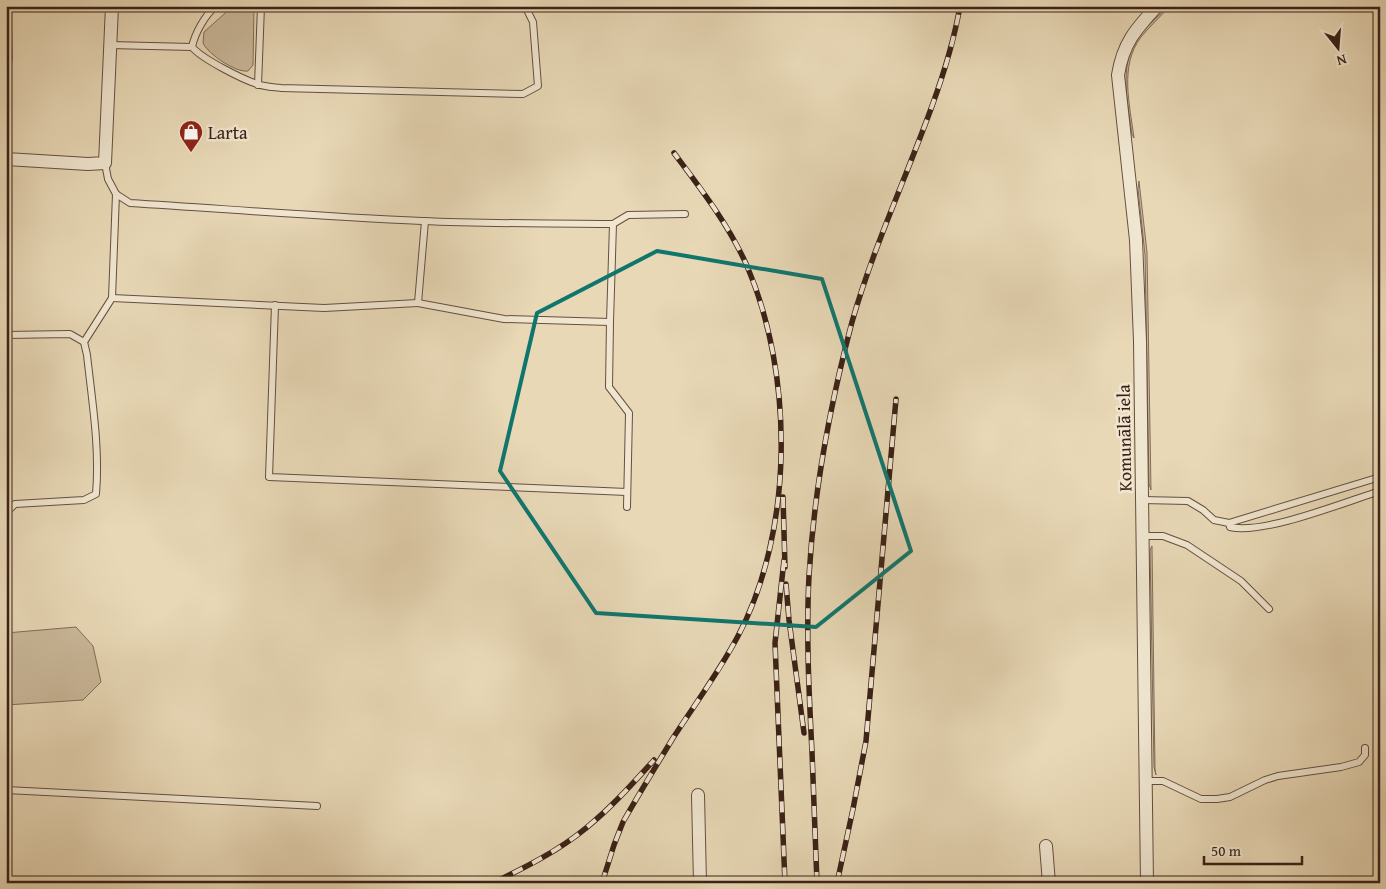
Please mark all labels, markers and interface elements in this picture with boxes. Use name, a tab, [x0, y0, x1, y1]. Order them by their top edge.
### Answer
north arrow	[1314, 22, 1364, 72]
text: N	[1334, 50, 1349, 72]
shop icon: Larta	[178, 119, 204, 153]
place label: Larta	[208, 119, 248, 146]
street label: Komunālā iela	[1110, 384, 1138, 492]
scale bar	[1204, 834, 1301, 866]
text: 50 m	[1211, 840, 1242, 861]

